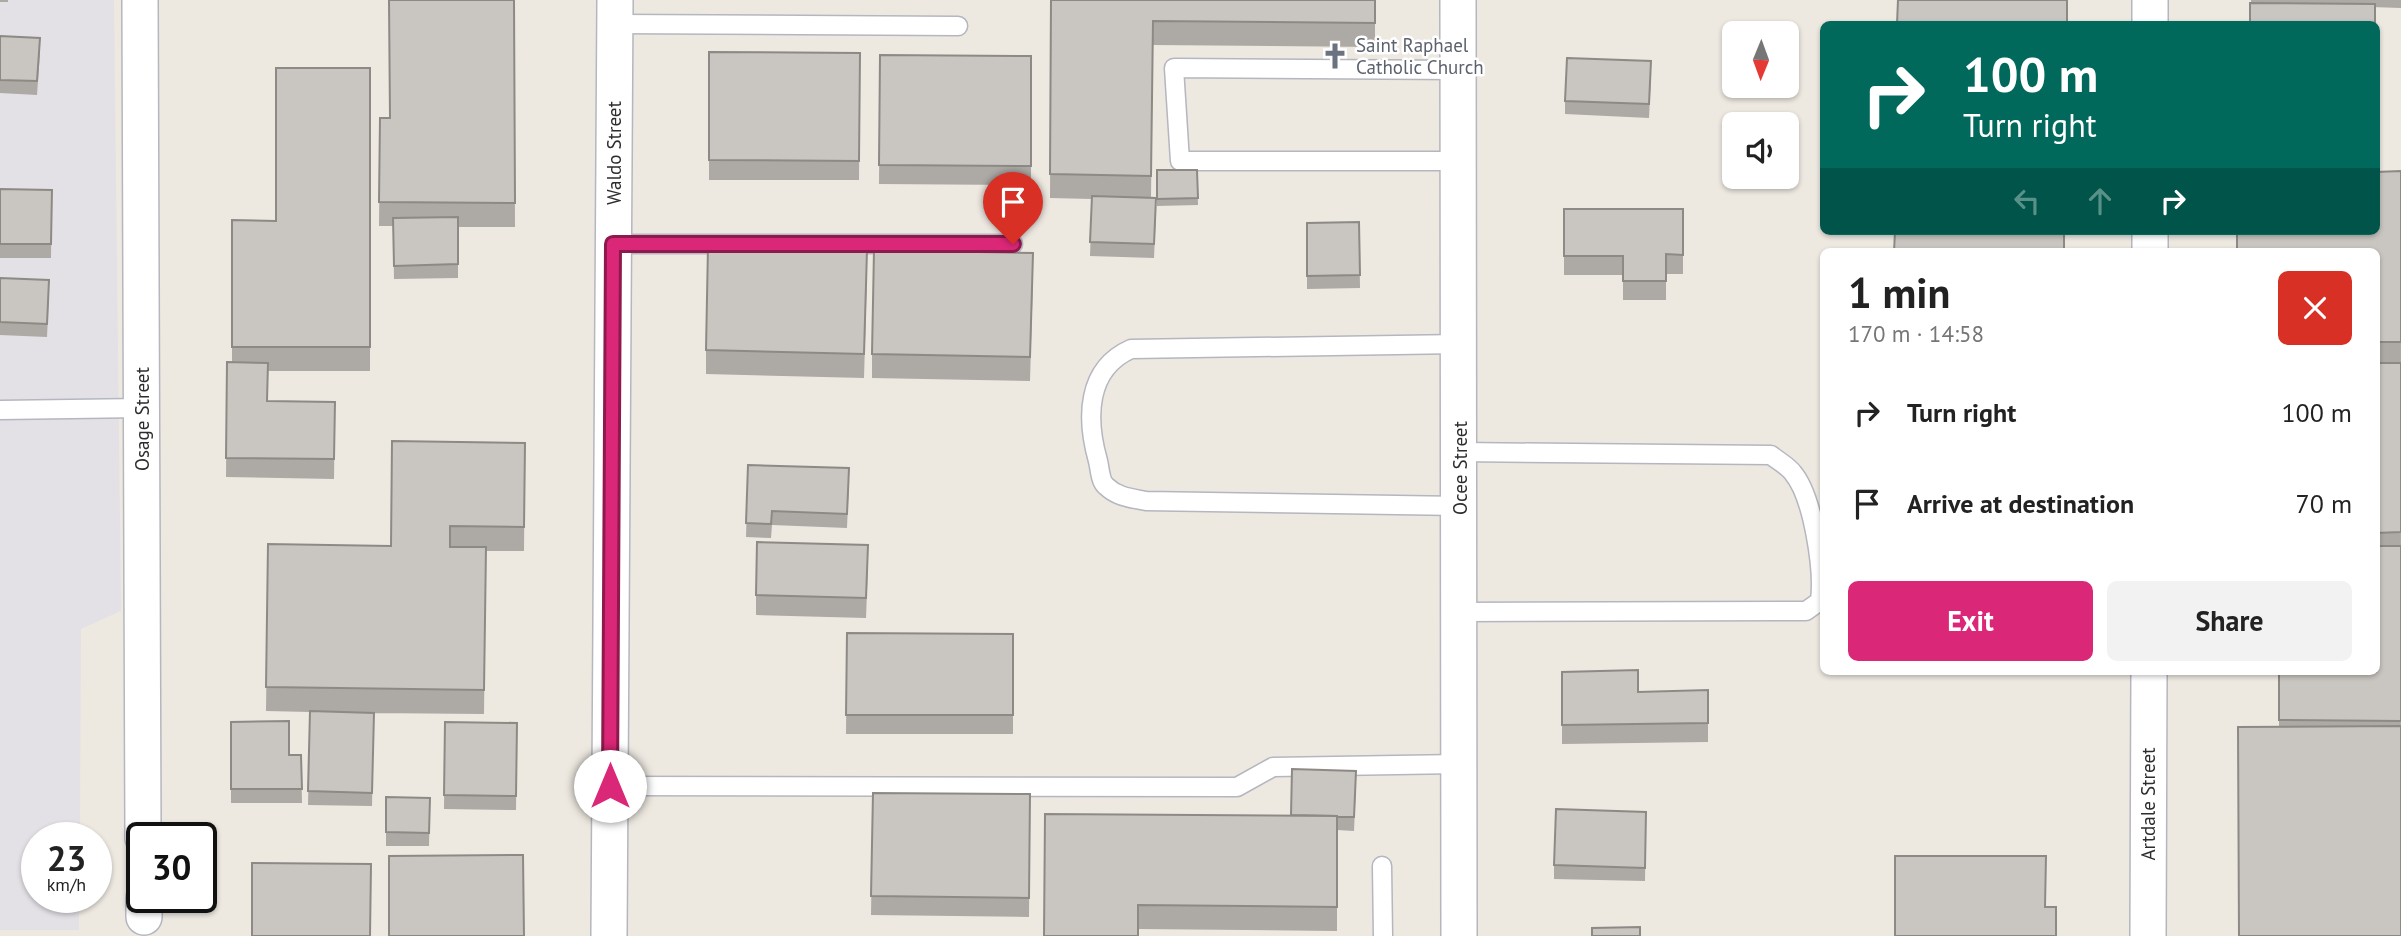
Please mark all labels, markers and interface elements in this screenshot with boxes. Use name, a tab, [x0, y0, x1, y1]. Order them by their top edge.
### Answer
north arrow	[1722, 21, 1799, 98]
map controls	[1722, 21, 1799, 189]
place label: Saint Raphael Catholic Church	[1356, 33, 1484, 79]
church icon: Saint Raphael Catholic Church	[1320, 41, 1350, 71]
text: 100 m	[1963, 42, 2098, 106]
icon: right	[1848, 49, 1939, 140]
street label: Waldo Street	[602, 100, 626, 205]
text: Turn right	[1963, 104, 2097, 146]
button: sound	[1722, 112, 1799, 189]
pin	[983, 172, 1043, 244]
icon: left	[2008, 182, 2046, 220]
icon: ahead	[2081, 182, 2119, 220]
icon: right	[2154, 182, 2192, 220]
icon: arrive	[994, 183, 1032, 221]
text: 1 min	[1848, 265, 1950, 320]
button: close	[2278, 271, 2352, 345]
text: 170 m · 14:58	[1848, 319, 1984, 348]
street label: Osage Street	[130, 367, 154, 471]
icon: right	[1848, 394, 1886, 432]
text: Turn right	[1907, 396, 2016, 429]
text: 100 m	[2281, 396, 2352, 429]
street label: Ocee Street	[1448, 421, 1472, 515]
icon: arrive	[1848, 485, 1886, 523]
text: Arrive at destination	[1907, 487, 2134, 520]
text: 70 m	[2296, 487, 2352, 520]
button: Exit	[1848, 581, 2093, 661]
button: Share	[2107, 581, 2352, 661]
street label: Artdale Street	[2136, 747, 2160, 861]
position arrow	[573, 749, 647, 823]
speed limit sign: 30	[126, 822, 217, 913]
text: 23	[47, 835, 86, 881]
text: km/h	[47, 873, 86, 896]

